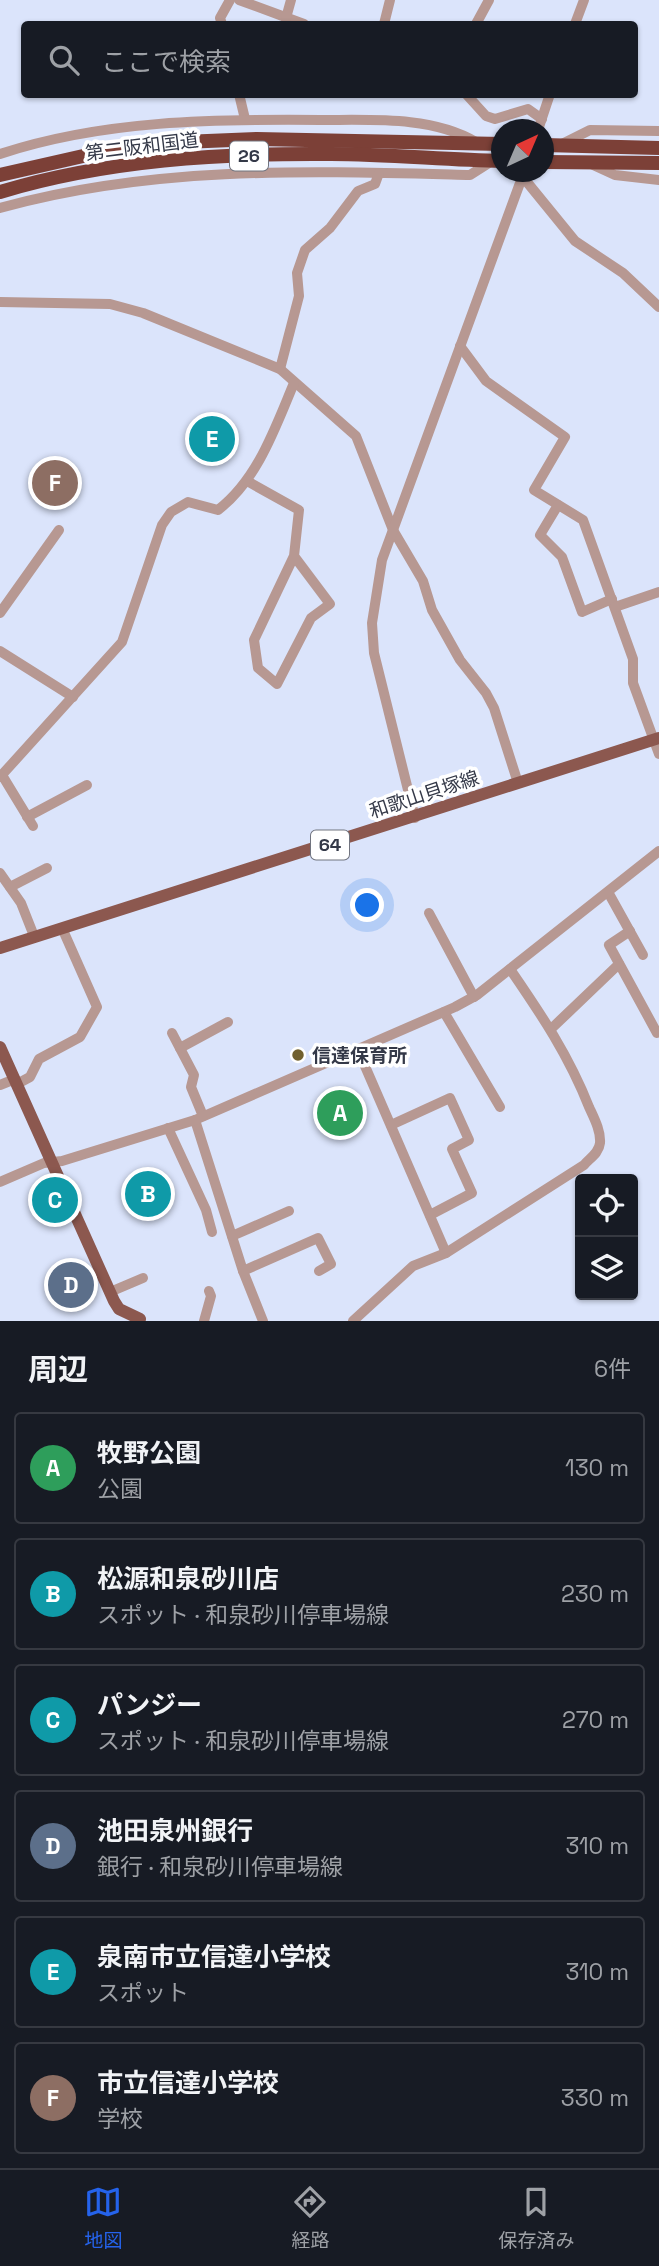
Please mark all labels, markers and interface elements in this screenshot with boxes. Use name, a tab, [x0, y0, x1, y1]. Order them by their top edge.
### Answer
search box	[21, 21, 638, 98]
icon: search	[45, 41, 83, 79]
text: ここで検索	[101, 45, 231, 79]
north arrow	[491, 119, 554, 182]
street label: 第二阪和国道	[84, 127, 200, 166]
road number: 26	[230, 141, 268, 170]
pin: E	[189, 413, 235, 465]
pin: F	[32, 457, 78, 509]
street label: 和歌山貝塚線	[366, 765, 482, 824]
road number: 64	[311, 830, 349, 860]
your location	[350, 888, 384, 922]
place label: 信達保育所	[312, 1043, 407, 1068]
marker: 信達保育所	[290, 1047, 306, 1063]
pin: A	[317, 1087, 363, 1139]
pin: B	[125, 1168, 171, 1220]
pin: C	[32, 1174, 78, 1226]
map controls	[575, 1174, 638, 1300]
button: locate	[575, 1174, 638, 1237]
button: layers	[575, 1237, 638, 1300]
pin: D	[48, 1259, 94, 1311]
text: 周辺	[28, 1350, 88, 1389]
text: 6件	[594, 1354, 631, 1384]
text: 牧野公園	[97, 1436, 201, 1470]
text: A	[46, 1453, 60, 1483]
text: 130 m	[565, 1453, 629, 1483]
text: 公園	[97, 1474, 143, 1504]
text: 松源和泉砂川店	[97, 1562, 279, 1596]
text: B	[45, 1579, 61, 1609]
text: 230 m	[561, 1579, 629, 1609]
text: スポット · 和泉砂川停車場線	[97, 1600, 389, 1630]
text: パンジー	[97, 1688, 202, 1722]
text: C	[46, 1705, 60, 1735]
text: 270 m	[562, 1705, 629, 1735]
text: スポット · 和泉砂川停車場線	[97, 1726, 389, 1756]
text: 池田泉州銀行	[97, 1814, 253, 1848]
text: D	[45, 1831, 61, 1861]
text: 310 m	[565, 1831, 629, 1861]
text: 銀行 · 和泉砂川停車場線	[97, 1852, 343, 1882]
text: 泉南市立信達小学校	[97, 1940, 331, 1974]
text: E	[47, 1957, 59, 1987]
text: 310 m	[565, 1957, 629, 1987]
text: スポット	[97, 1978, 189, 2008]
text: 市立信達小学校	[97, 2066, 279, 2100]
text: F	[47, 2083, 59, 2113]
text: 330 m	[561, 2083, 629, 2113]
text: 学校	[97, 2104, 143, 2134]
tab: 地図	[84, 2183, 123, 2253]
tab: 経路	[291, 2183, 330, 2253]
tab: 保存済み	[498, 2183, 575, 2253]

